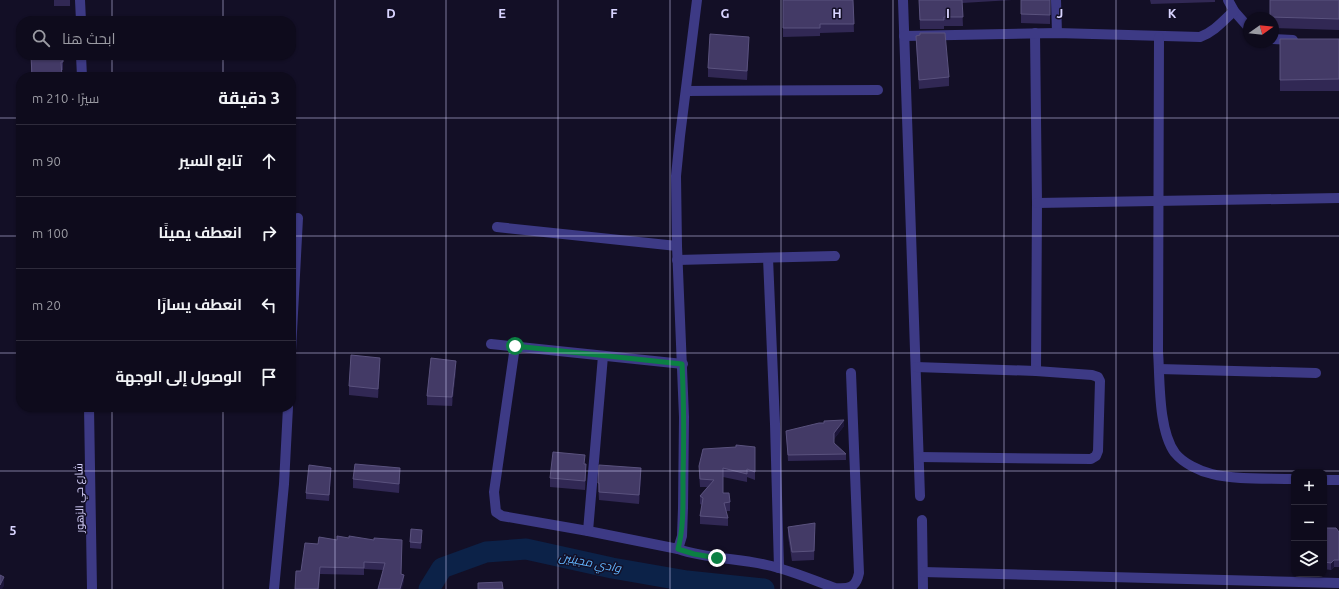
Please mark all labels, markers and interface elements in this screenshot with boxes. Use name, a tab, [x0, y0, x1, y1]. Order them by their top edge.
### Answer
text: D	[386, 6, 396, 20]
text: E	[498, 6, 506, 20]
text: F	[610, 6, 618, 20]
text: G	[721, 6, 730, 20]
text: H	[832, 6, 842, 20]
text: I	[946, 6, 950, 20]
text: J	[1057, 6, 1063, 20]
text: K	[1168, 6, 1177, 20]
north arrow	[1243, 12, 1279, 48]
search box	[16, 16, 296, 60]
icon: search	[30, 27, 52, 49]
text: ابحث هنا	[62, 30, 116, 47]
text: 3 دقيقة	[218, 88, 280, 107]
text: سيرًا · 210 m	[32, 91, 99, 105]
icon: ahead	[258, 150, 280, 172]
text: تابع السير	[179, 152, 242, 169]
text: 90 m	[32, 154, 61, 168]
icon: right	[258, 222, 280, 244]
text: انعطف يمينًا	[158, 224, 242, 241]
text: 100 m	[32, 226, 68, 240]
icon: left	[258, 294, 280, 316]
text: انعطف يسارًا	[157, 296, 242, 313]
text: 20 m	[32, 298, 61, 312]
route start	[506, 337, 524, 355]
icon: arrive	[258, 366, 280, 388]
text: الوصول إلى الوجهة	[115, 368, 242, 385]
street label: شارع حي الزهور	[72, 463, 89, 534]
map controls	[1291, 469, 1327, 577]
button: +	[1291, 469, 1327, 505]
button: −	[1291, 505, 1327, 541]
text: 5	[9, 523, 17, 537]
button: layers	[1291, 541, 1327, 577]
route end	[708, 549, 726, 567]
water label: وادي مجينين	[557, 550, 624, 579]

